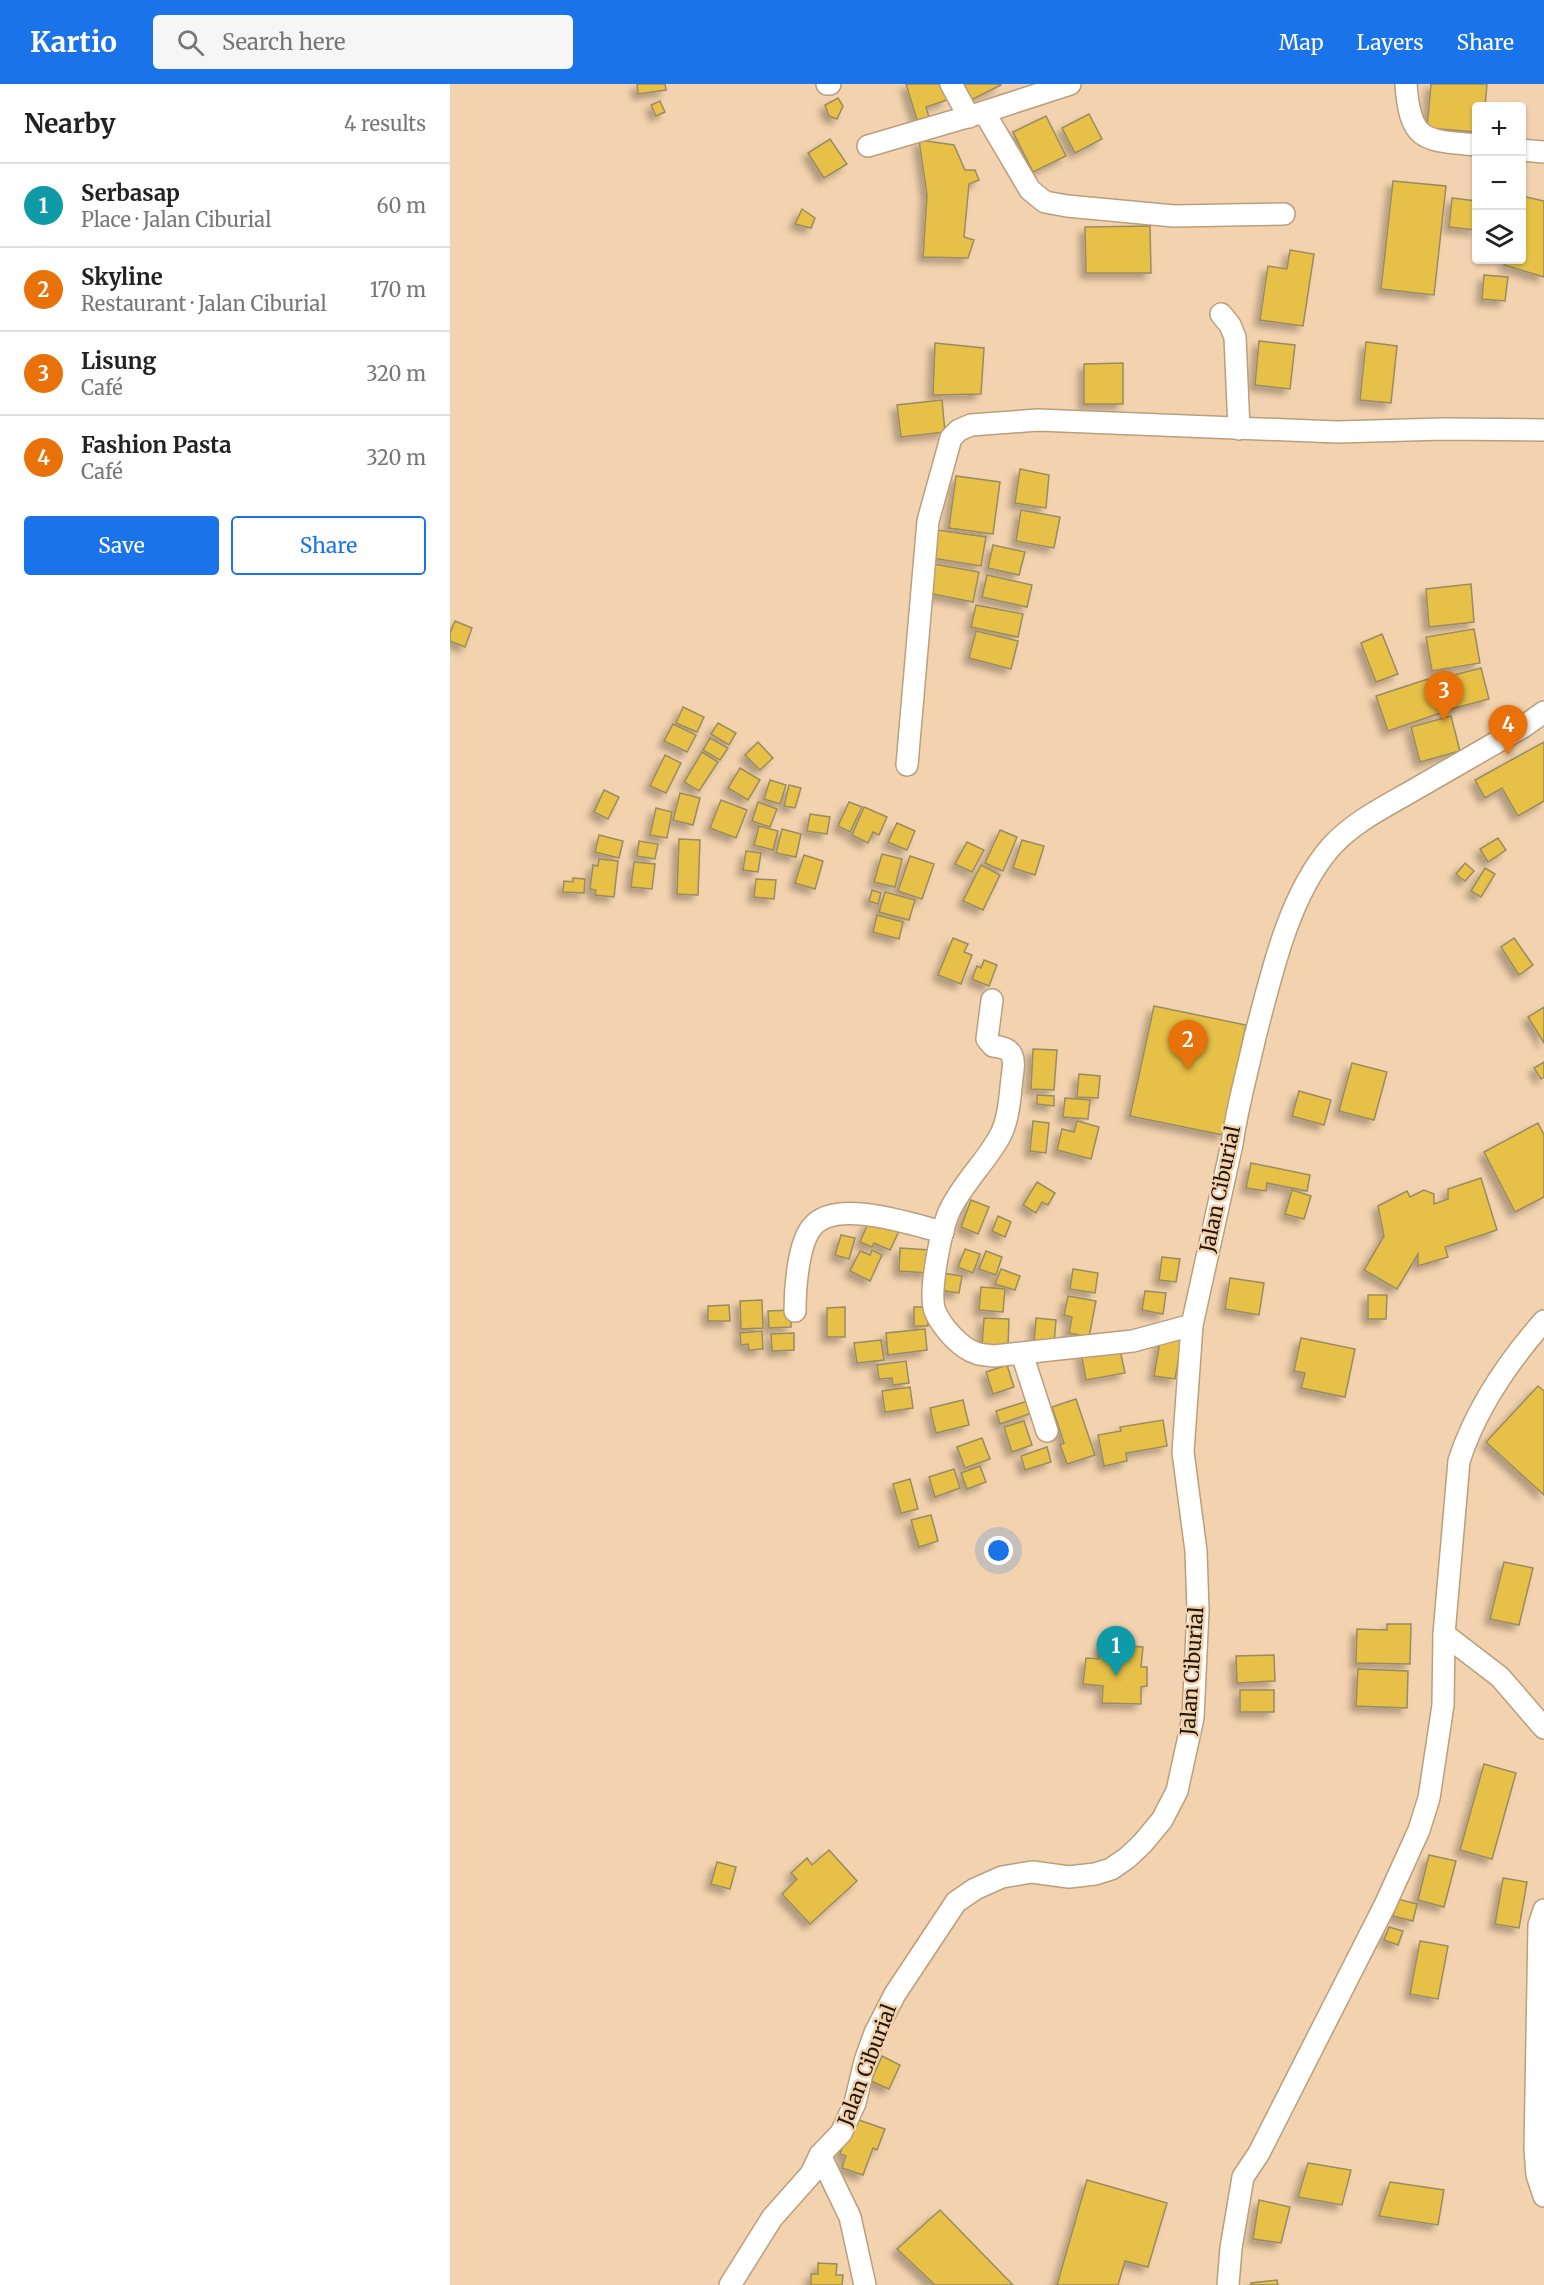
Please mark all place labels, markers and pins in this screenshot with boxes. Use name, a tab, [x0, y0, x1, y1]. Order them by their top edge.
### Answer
pin: 3	[1424, 672, 1464, 721]
pin: 4	[1488, 706, 1528, 755]
pin: 2	[1168, 1020, 1208, 1070]
pin: 1	[1096, 1626, 1136, 1676]

